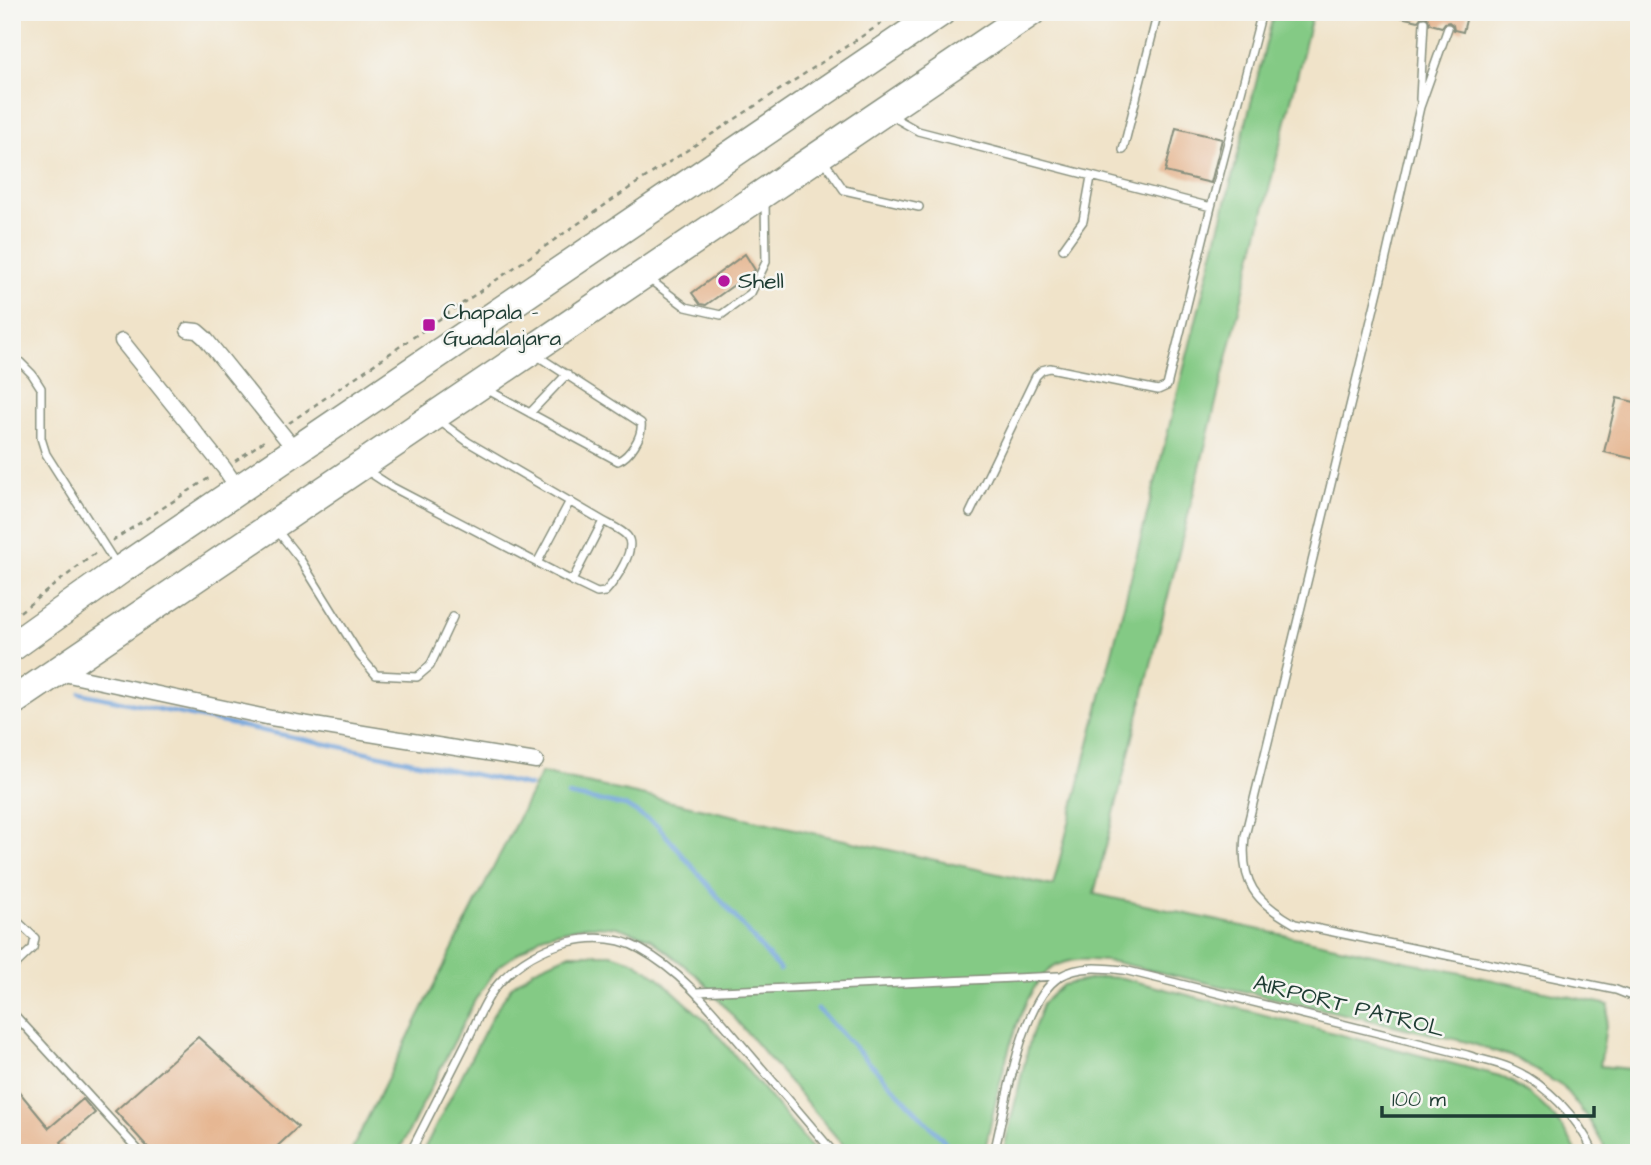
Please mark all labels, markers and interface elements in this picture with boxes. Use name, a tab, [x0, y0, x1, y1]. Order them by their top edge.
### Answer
place label: Shell	[738, 265, 784, 297]
marker: Shell	[716, 273, 732, 289]
place label: Chapala - Guadalajara	[443, 296, 562, 354]
marker: Chapala - Guadalajara	[421, 317, 437, 333]
street label: AIRPORT PATROL	[1250, 967, 1448, 1045]
scale bar	[1382, 1074, 1593, 1118]
text: 100 m	[1392, 1085, 1447, 1114]

